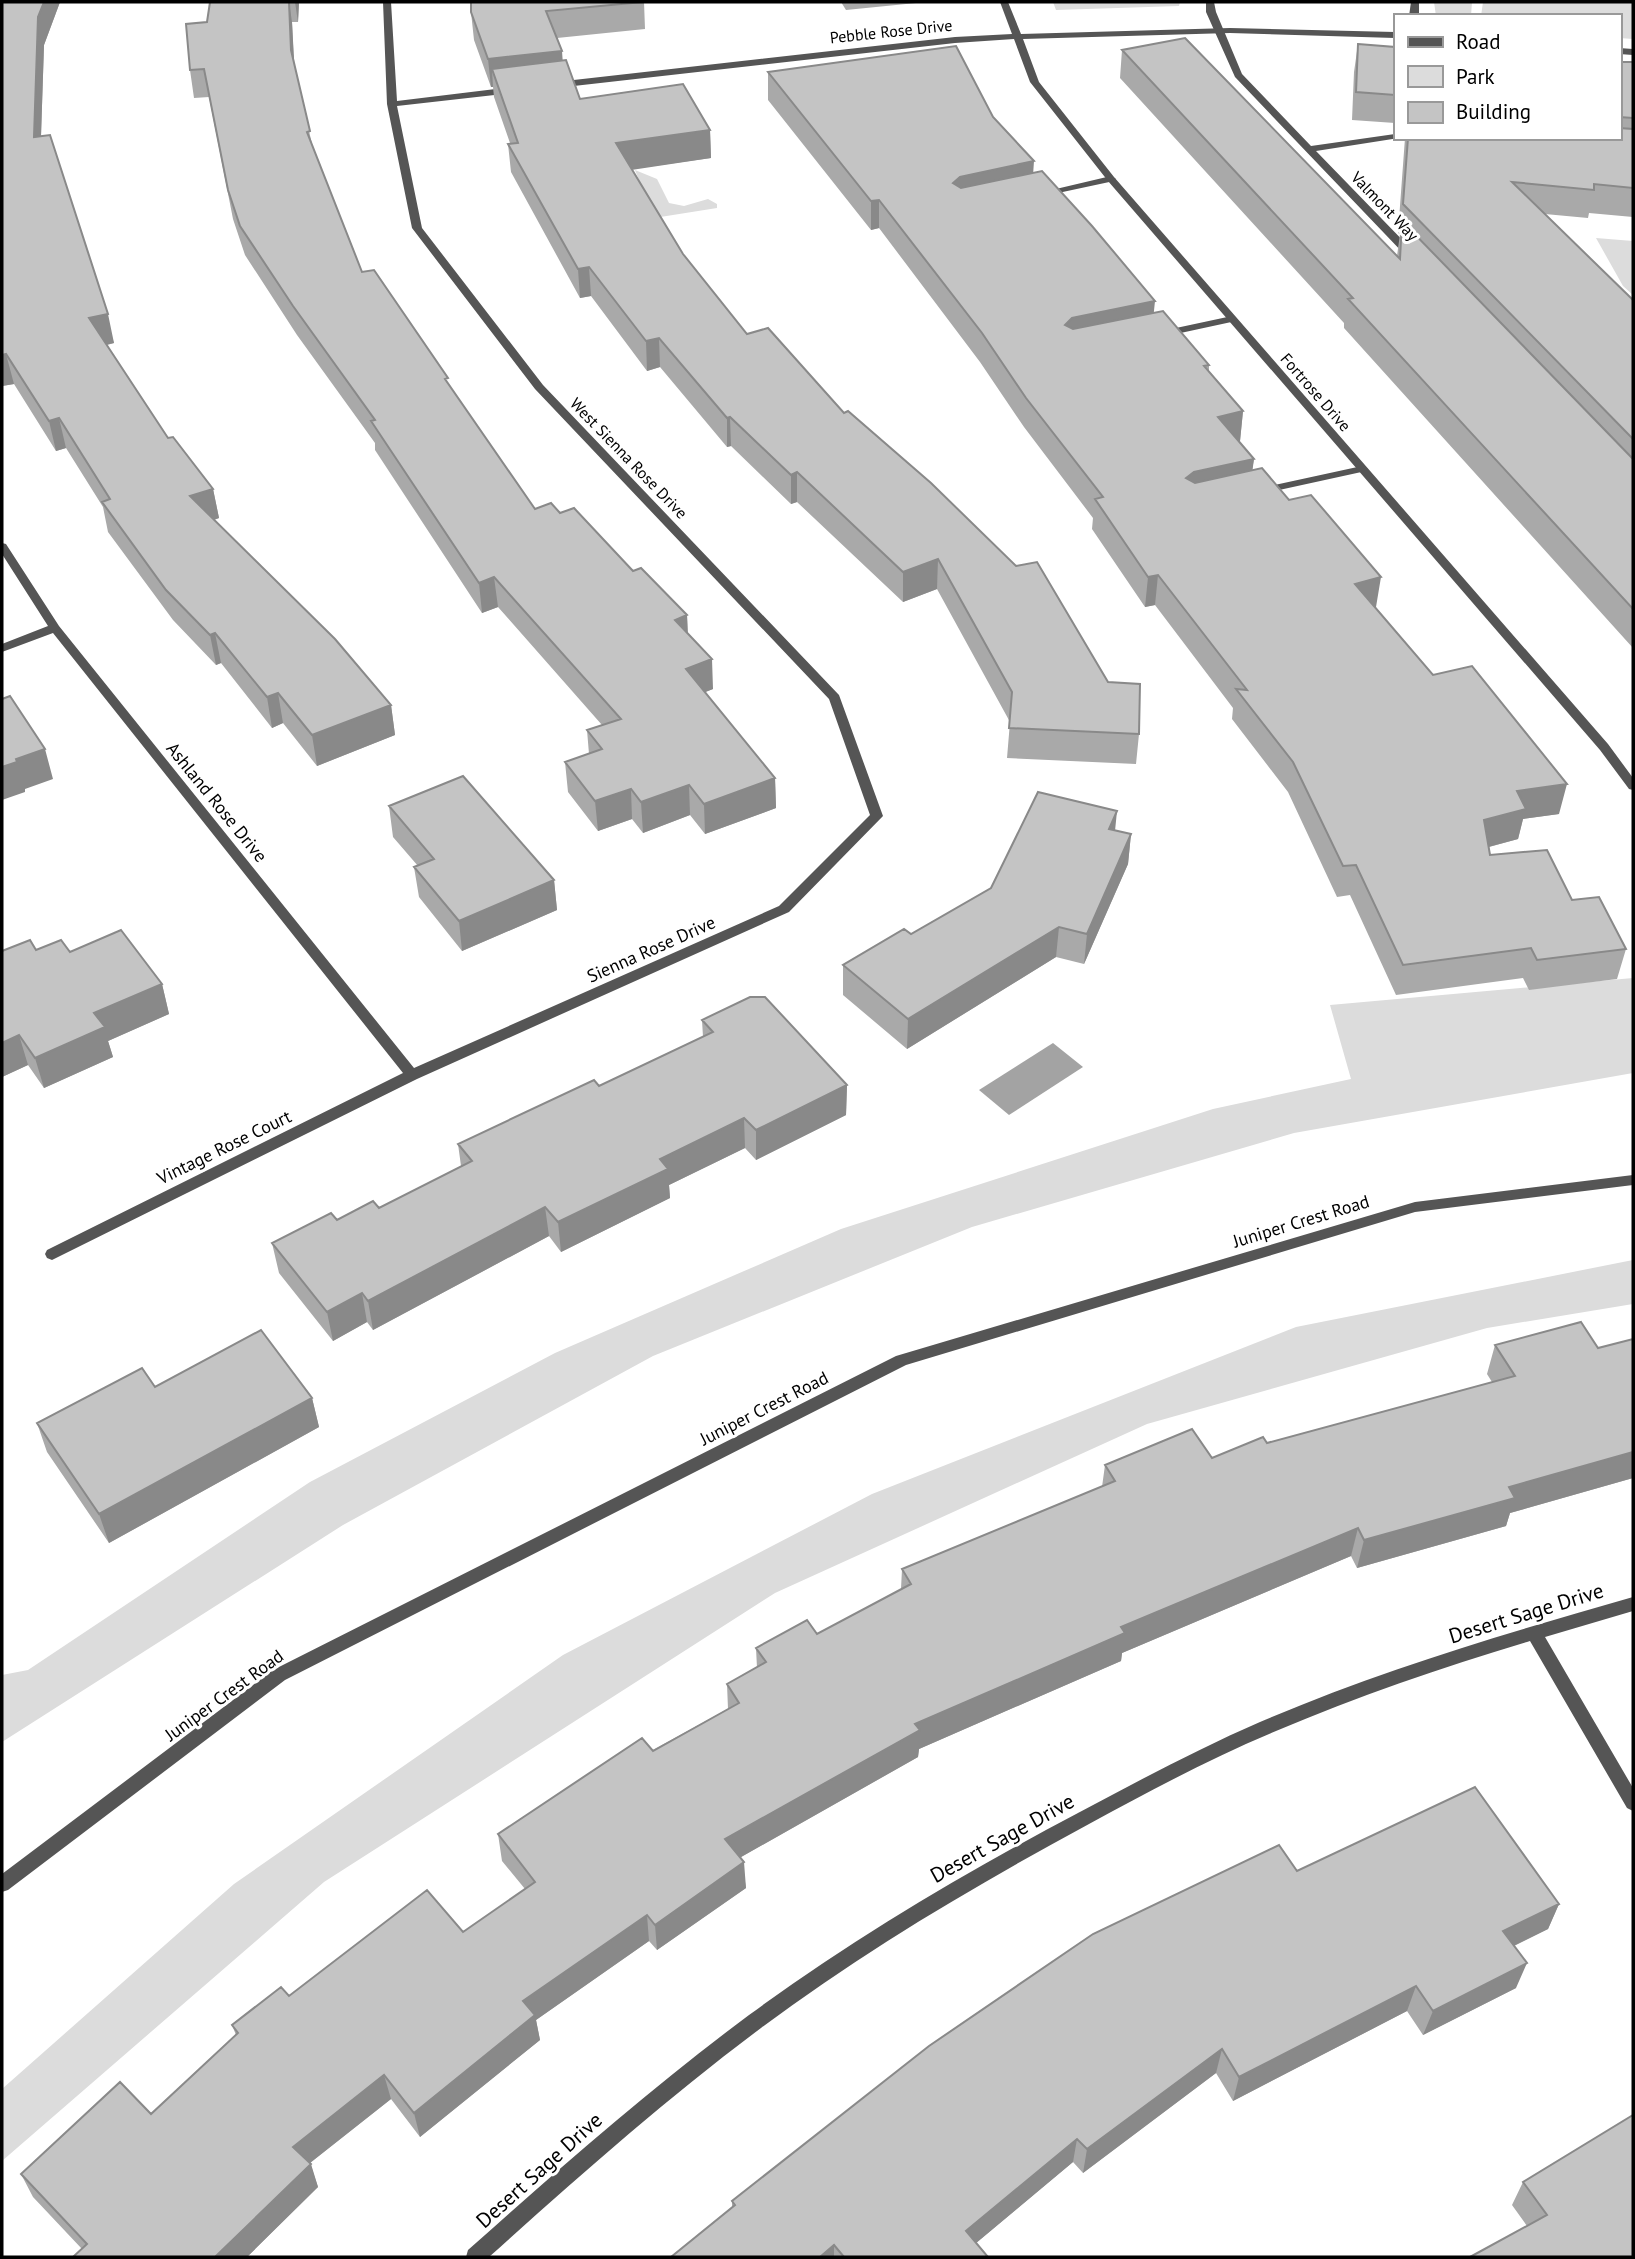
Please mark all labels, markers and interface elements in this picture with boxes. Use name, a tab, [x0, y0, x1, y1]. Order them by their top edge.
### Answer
legend	[1394, 14, 1621, 140]
street label: Pebble Rose Drive	[829, 15, 953, 47]
text: Road	[1456, 28, 1500, 55]
text: Park	[1456, 63, 1495, 90]
text: Building	[1456, 98, 1531, 125]
street label: Valmont Way	[1346, 166, 1423, 245]
street label: Fortrose Drive	[1277, 349, 1355, 435]
street label: West Sienna Rose Drive	[566, 393, 692, 523]
street label: Ashland Rose Drive	[162, 737, 272, 867]
street label: Sienna Rose Drive	[583, 910, 719, 988]
street label: Vintage Rose Court	[152, 1105, 295, 1190]
street label: Juniper Crest Road	[1229, 1189, 1372, 1253]
street label: Juniper Crest Road	[695, 1366, 832, 1451]
street label: Desert Sage Drive	[1445, 1577, 1607, 1649]
street label: Juniper Crest Road	[159, 1644, 288, 1746]
street label: Desert Sage Drive	[925, 1787, 1079, 1889]
street label: Desert Sage Drive	[470, 2106, 608, 2234]

